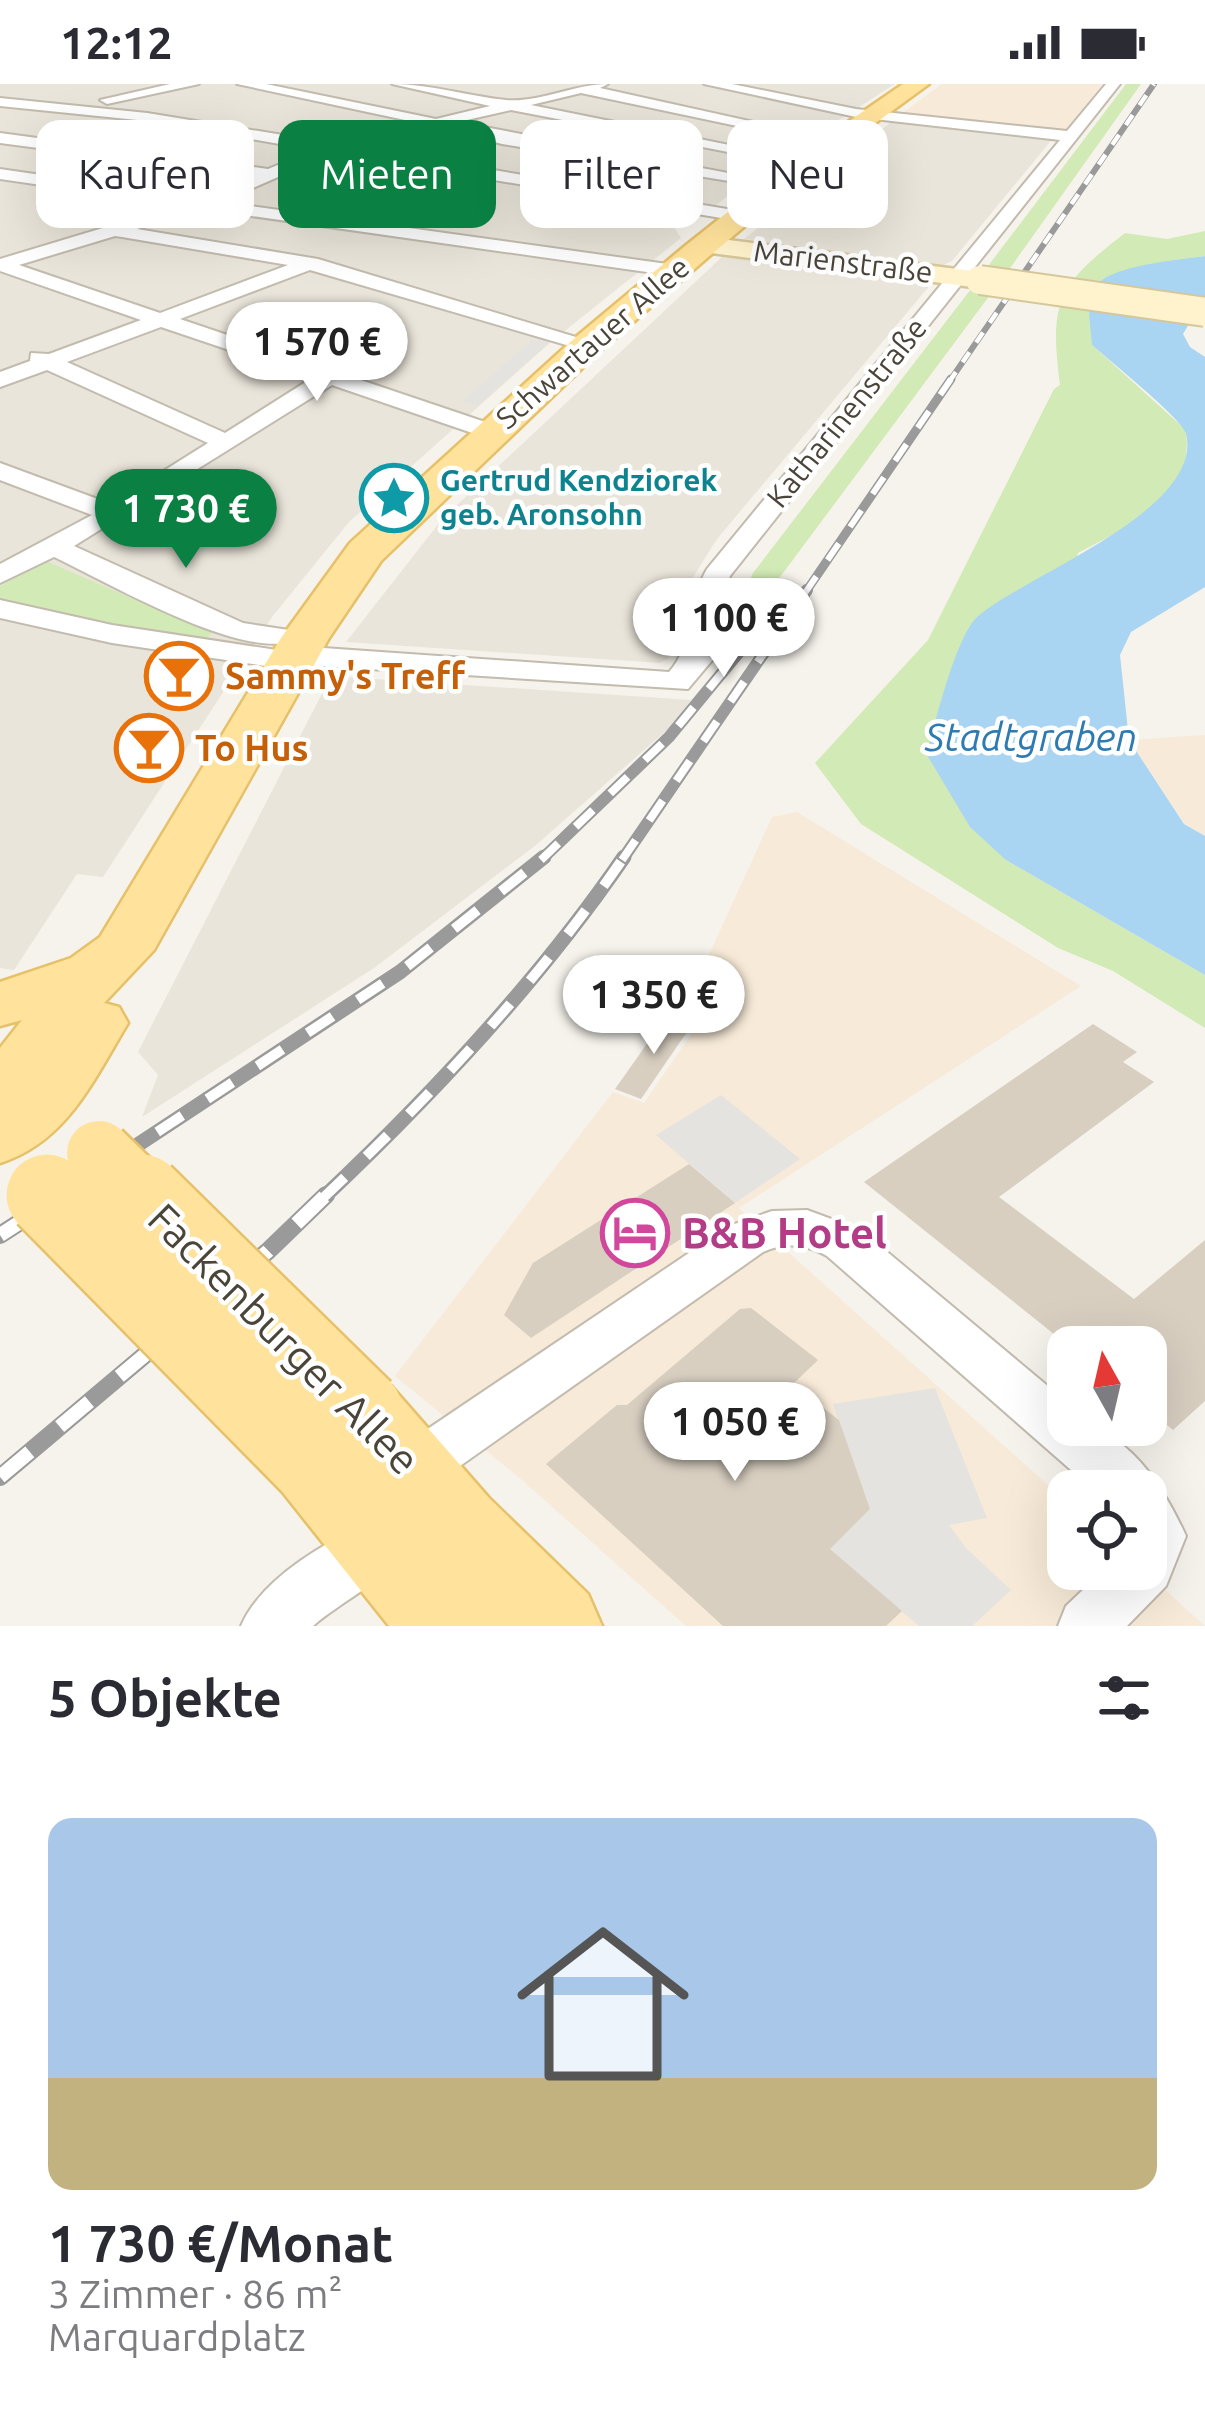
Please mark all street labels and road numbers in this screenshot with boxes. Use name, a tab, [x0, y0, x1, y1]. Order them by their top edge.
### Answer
street label: Marienstraße	[752, 233, 935, 289]
street label: Schwartauer Allee	[489, 249, 696, 435]
street label: Katharinenstraße	[759, 311, 933, 514]
street label: Fackenburger Allee	[140, 1194, 429, 1483]

